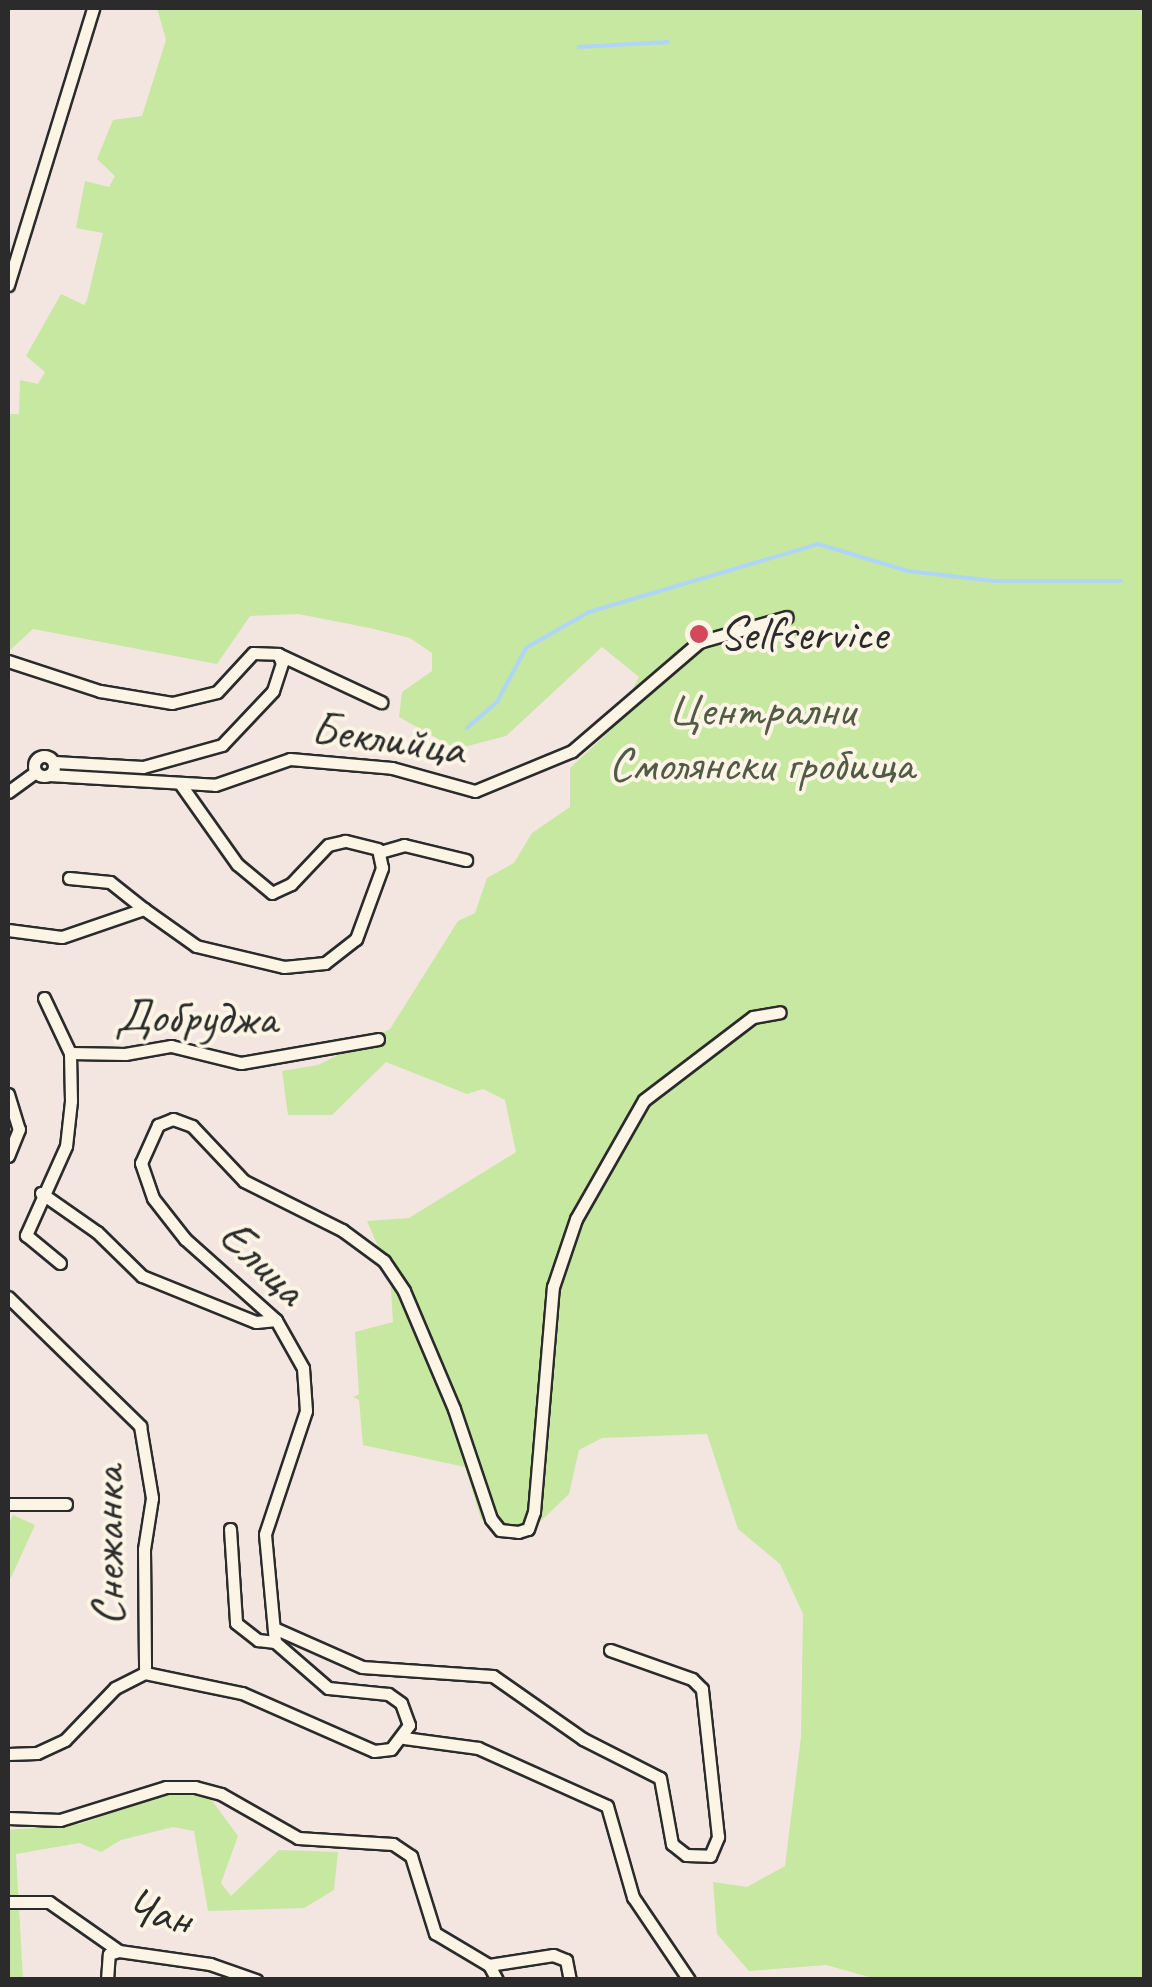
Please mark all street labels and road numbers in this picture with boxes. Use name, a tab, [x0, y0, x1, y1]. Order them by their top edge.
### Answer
street label: Беклийца	[308, 699, 468, 777]
street label: Добруджа	[114, 987, 278, 1047]
street label: Елица	[208, 1207, 318, 1317]
street label: Снежанка	[79, 1466, 137, 1626]
street label: Чан	[120, 1876, 198, 1948]

